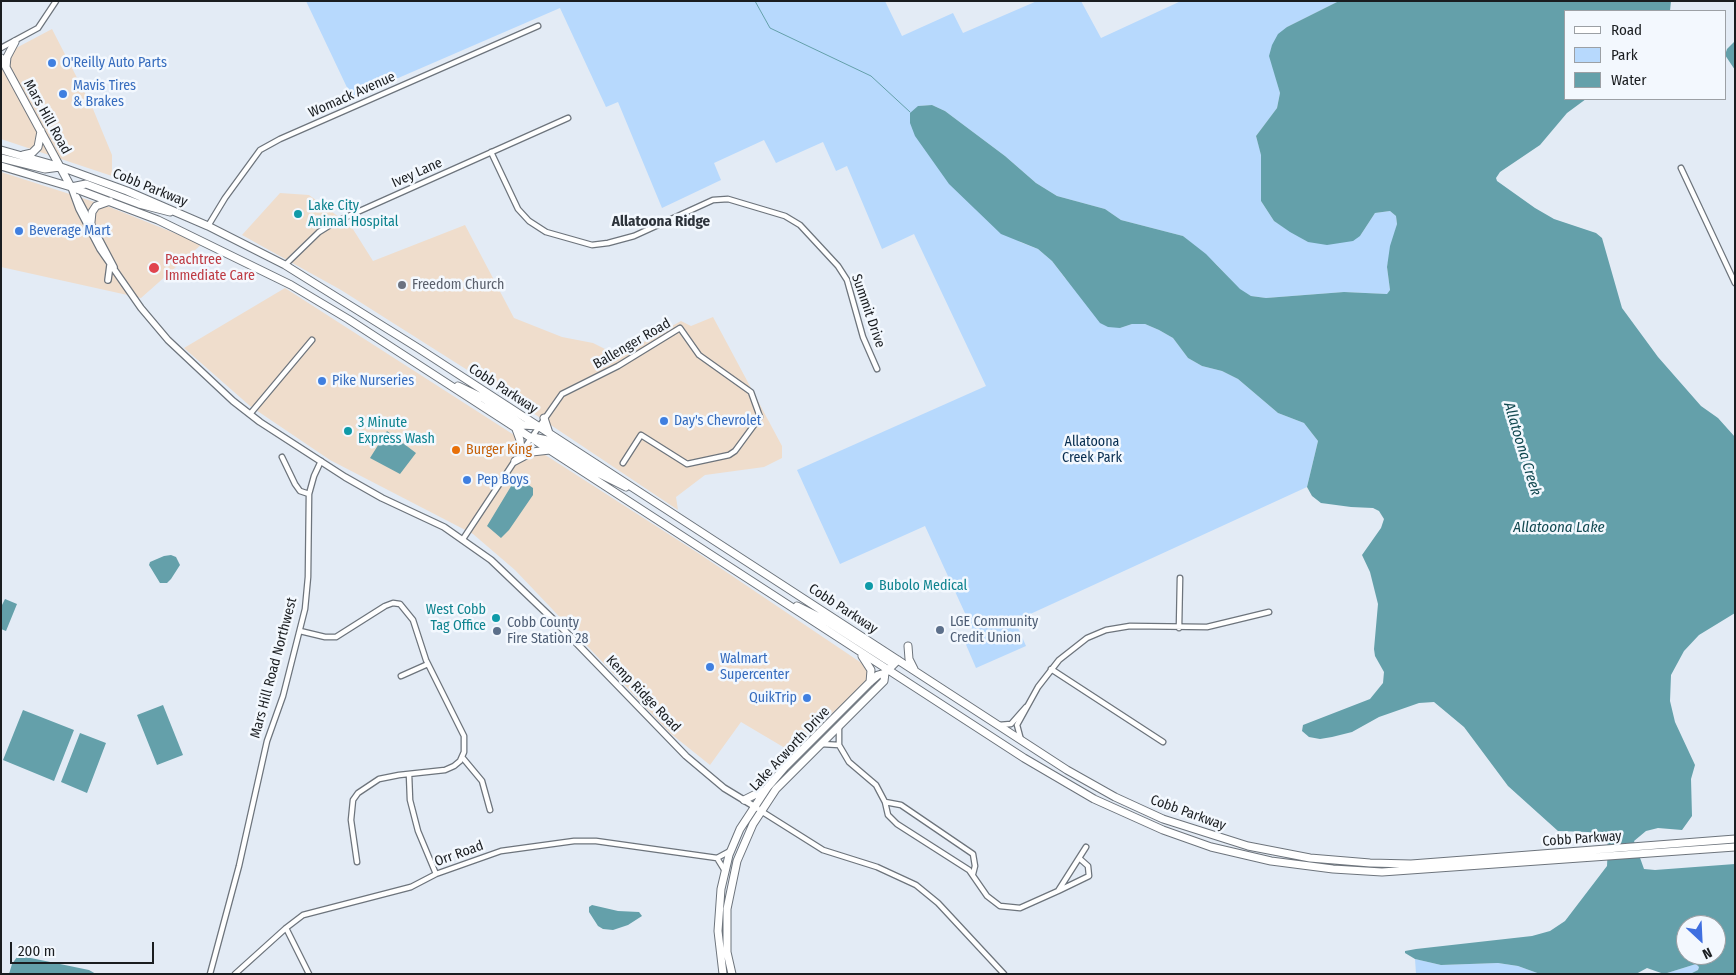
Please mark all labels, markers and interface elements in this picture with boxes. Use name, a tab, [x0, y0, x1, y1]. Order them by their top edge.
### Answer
legend	[1564, 10, 1726, 100]
text: Road	[1611, 21, 1642, 39]
text: Park	[1611, 46, 1638, 64]
place label: O'Reilly Auto Parts	[62, 55, 167, 71]
marker: O'Reilly Auto Parts	[46, 57, 58, 69]
street label: Womack Avenue	[306, 68, 398, 122]
text: Water	[1611, 71, 1646, 89]
street label: Mars Hill Road	[20, 77, 74, 157]
place label: Mavis Tires & Brakes	[73, 78, 136, 110]
marker: Mavis Tires & Brakes	[57, 88, 69, 100]
street label: Ivey Lane	[389, 154, 445, 192]
street label: Cobb Parkway	[110, 165, 190, 211]
place label: Lake City Animal Hospital	[308, 198, 398, 230]
marker: Lake City Animal Hospital	[292, 208, 304, 220]
district label: Allatoona Ridge	[612, 213, 710, 231]
place label: Beverage Mart	[29, 223, 111, 239]
marker: Beverage Mart	[13, 225, 25, 237]
place label: Peachtree Immediate Care	[165, 252, 255, 284]
marker: Peachtree Immediate Care	[147, 261, 161, 275]
street label: Summit Drive	[848, 272, 888, 350]
place label: Freedom Church	[412, 277, 504, 293]
marker: Freedom Church	[396, 279, 408, 291]
street label: Ballenger Road	[590, 315, 674, 373]
street label: Cobb Parkway	[465, 360, 541, 418]
place label: Pike Nurseries	[332, 373, 414, 389]
marker: Pike Nurseries	[316, 375, 328, 387]
water label: Allatoona Creek	[1499, 400, 1545, 498]
place label: Day's Chevrolet	[674, 413, 761, 429]
place label: 3 Minute Express Wash	[358, 415, 435, 448]
marker: Day's Chevrolet	[658, 415, 670, 427]
marker: 3 Minute Express Wash	[342, 425, 354, 437]
park label: Allatoona Creek Park	[1062, 434, 1122, 467]
place label: Burger King	[466, 442, 532, 458]
marker: Burger King	[450, 444, 462, 456]
place label: Pep Boys	[477, 472, 529, 488]
marker: Pep Boys	[461, 474, 473, 486]
water label: Allatoona Lake	[1513, 519, 1605, 537]
place label: Bubolo Medical	[879, 578, 967, 594]
street label: Cobb Parkway	[805, 580, 881, 638]
marker: Bubolo Medical	[863, 580, 875, 592]
street label: Mars Hill Road Northwest	[247, 596, 301, 740]
place label: West Cobb Tag Office	[426, 602, 486, 634]
marker: West Cobb Tag Office	[490, 612, 502, 624]
place label: LGE Community Credit Union	[950, 614, 1038, 646]
place label: Cobb County Fire Station 28	[507, 615, 589, 648]
marker: LGE Community Credit Union	[934, 624, 946, 636]
marker: Cobb County Fire Station 28	[491, 625, 503, 637]
place label: Walmart Supercenter	[720, 651, 789, 684]
street label: Kemp Ridge Road	[602, 652, 684, 736]
marker: Walmart Supercenter	[704, 661, 716, 673]
place label: QuikTrip	[749, 690, 797, 706]
marker: QuikTrip	[801, 692, 813, 704]
street label: Lake Acworth Drive	[747, 703, 833, 795]
street label: Cobb Parkway	[1148, 792, 1228, 834]
street label: Cobb Parkway	[1542, 828, 1622, 850]
street label: Orr Road	[432, 837, 486, 871]
north arrow	[1676, 915, 1726, 965]
scale bar	[12, 932, 156, 964]
text: 200 m	[18, 942, 55, 960]
text: N	[1700, 944, 1715, 963]

